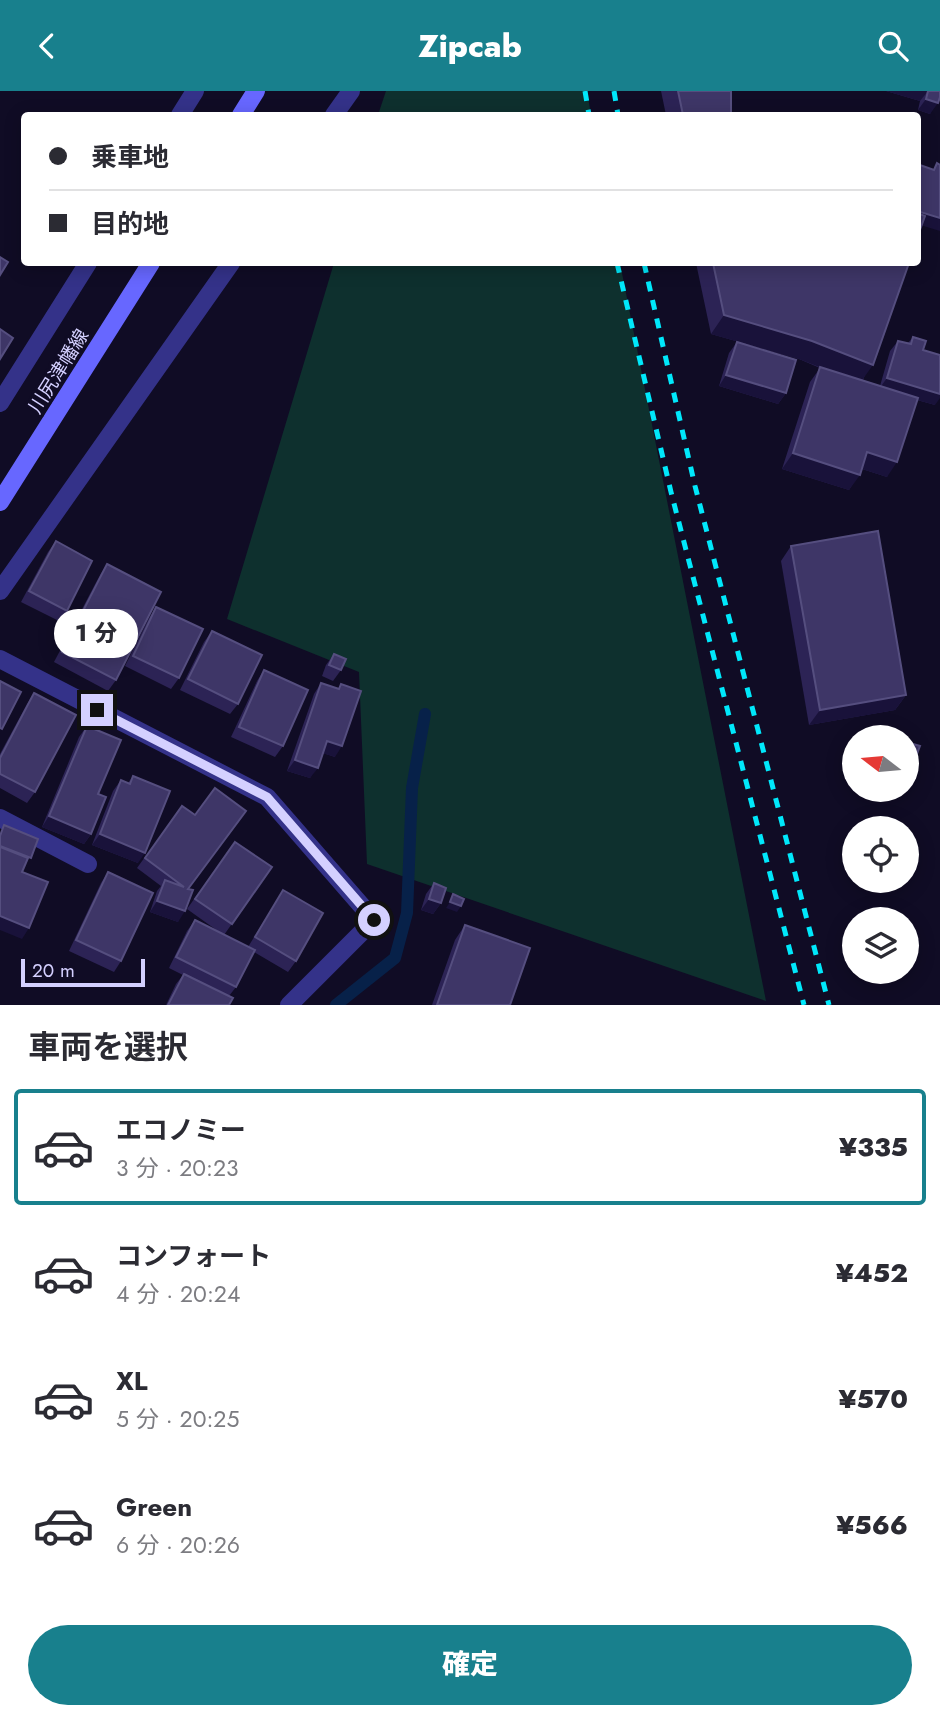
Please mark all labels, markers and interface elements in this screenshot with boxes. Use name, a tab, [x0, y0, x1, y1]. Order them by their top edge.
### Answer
text: Zipcab	[418, 23, 522, 69]
icon: back	[28, 27, 66, 65]
icon: search	[874, 27, 912, 65]
text: 乗車地	[91, 138, 169, 176]
text: 目的地	[91, 205, 169, 243]
street label: 川尻津幡線	[22, 324, 95, 419]
callout: 1 分	[55, 609, 139, 657]
text: 1 分	[75, 616, 117, 650]
route end	[81, 694, 113, 726]
north arrow	[842, 725, 919, 801]
map controls	[842, 725, 919, 984]
button: locate	[842, 816, 919, 893]
route start	[358, 904, 390, 936]
button: layers	[842, 907, 919, 984]
scale bar	[21, 956, 145, 988]
text: 20 m	[32, 957, 75, 984]
text: 車両を選択	[28, 1024, 188, 1070]
text: エコノミー	[116, 1111, 246, 1149]
icon: car	[32, 1116, 95, 1179]
text: ¥335	[839, 1128, 908, 1166]
text: 3 分 · 20:23	[116, 1151, 239, 1185]
text: コンフォート	[116, 1237, 271, 1275]
icon: car	[32, 1242, 95, 1305]
text: ¥452	[836, 1254, 908, 1292]
text: 4 分 · 20:24	[116, 1277, 240, 1311]
text: XL	[116, 1362, 148, 1400]
icon: car	[32, 1368, 95, 1431]
text: ¥570	[839, 1380, 908, 1418]
text: 5 分 · 20:25	[116, 1402, 239, 1436]
text: Green	[116, 1488, 192, 1526]
icon: car	[32, 1494, 95, 1557]
text: ¥566	[836, 1506, 908, 1544]
text: 6 分 · 20:26	[116, 1528, 240, 1562]
button: 確定	[28, 1625, 912, 1705]

